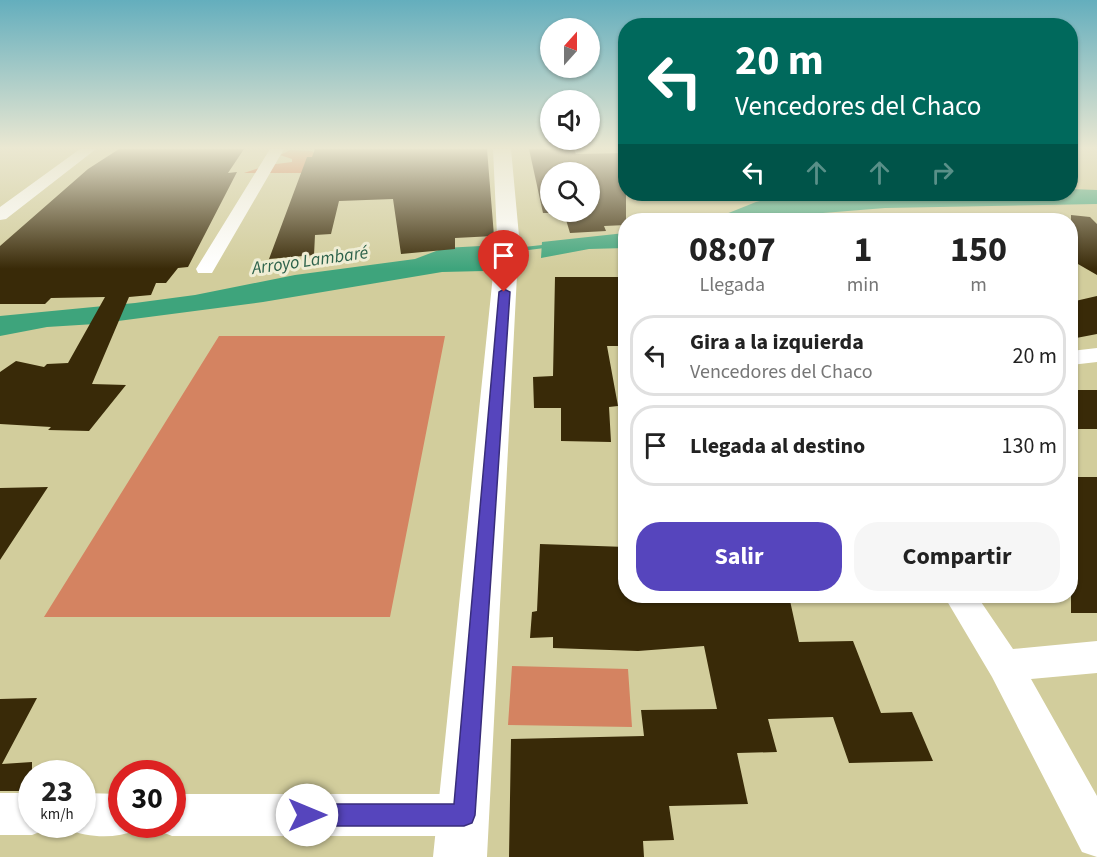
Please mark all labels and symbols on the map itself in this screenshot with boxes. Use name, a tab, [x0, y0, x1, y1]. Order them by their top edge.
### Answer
north arrow	[540, 18, 600, 78]
pin	[478, 230, 529, 292]
water label: Arroyo Lambaré	[249, 240, 370, 281]
speed limit sign: 30	[108, 760, 186, 838]
position arrow	[275, 783, 339, 847]

